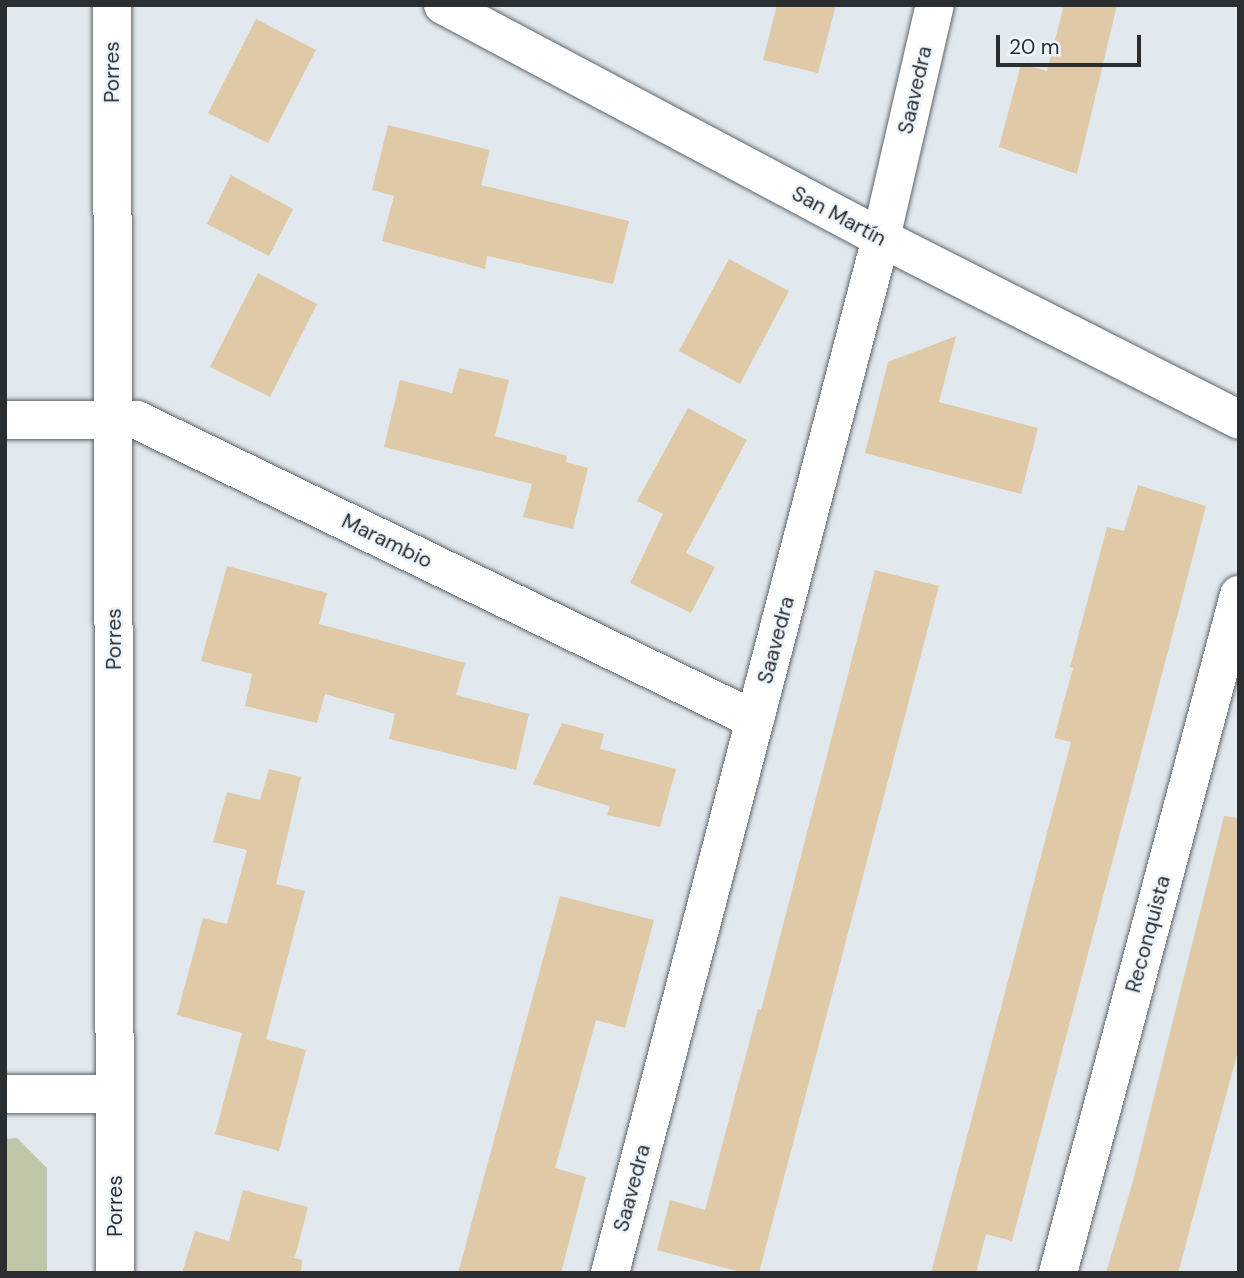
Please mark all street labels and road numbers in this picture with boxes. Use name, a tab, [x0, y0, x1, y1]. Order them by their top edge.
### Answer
street label: Porres	[99, 41, 125, 103]
street label: Saavedra	[893, 44, 937, 136]
street label: San Martín	[788, 181, 890, 251]
street label: Marambio	[338, 508, 436, 574]
street label: Saavedra	[752, 594, 800, 686]
street label: Porres	[101, 608, 127, 670]
street label: Reconquista	[1120, 873, 1176, 995]
street label: Saavedra	[608, 1142, 656, 1234]
street label: Porres	[102, 1175, 128, 1237]

